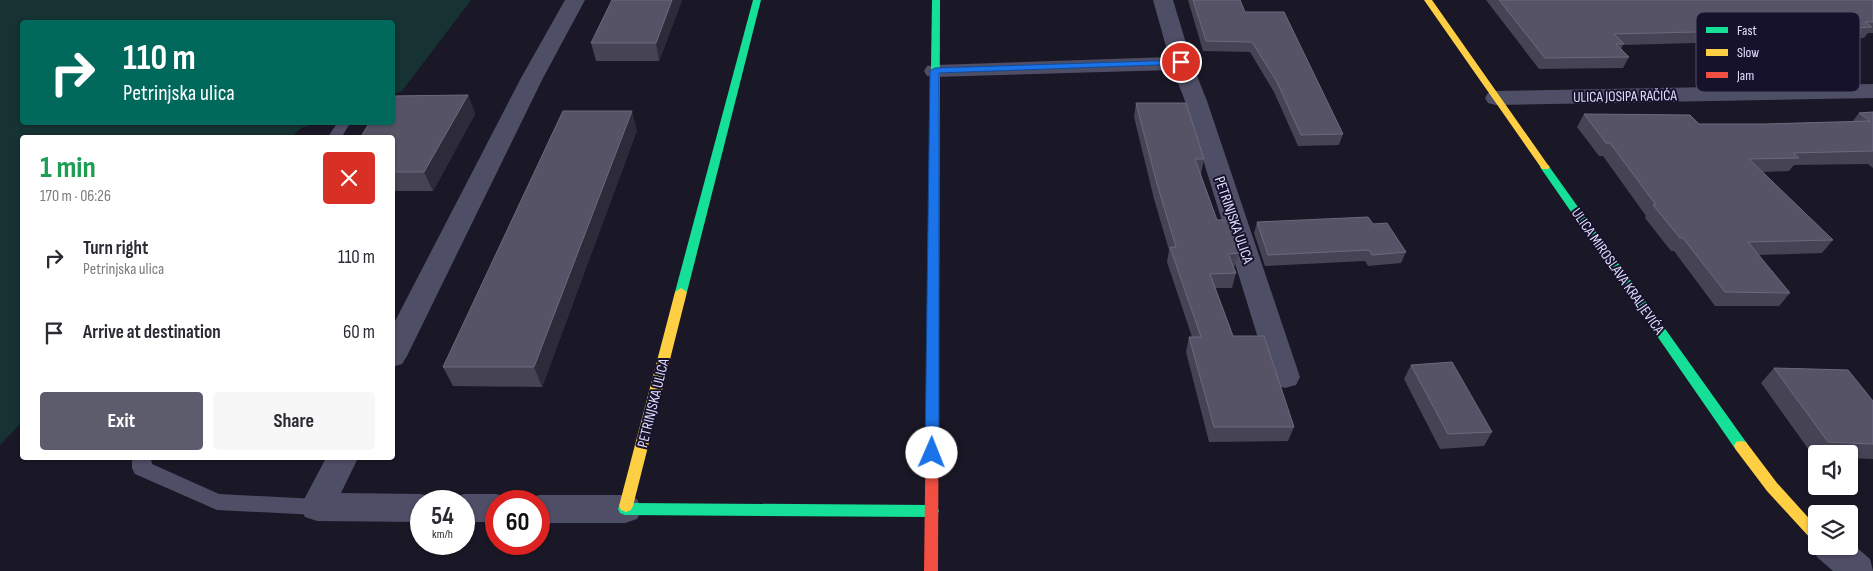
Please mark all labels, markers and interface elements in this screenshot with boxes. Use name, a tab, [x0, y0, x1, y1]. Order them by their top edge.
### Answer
legend	[1696, 12, 1860, 92]
text: Fast	[1737, 22, 1757, 39]
text: 110 m	[123, 37, 196, 80]
icon: right	[40, 40, 105, 105]
pin	[1160, 41, 1202, 83]
text: Slow	[1737, 44, 1759, 61]
icon: arrive	[1167, 48, 1195, 76]
text: Jam	[1736, 67, 1754, 84]
text: Petrinjska ulica	[123, 80, 235, 107]
street label: ULICA JOSIPA RAČIĆA	[1573, 86, 1678, 107]
text: 1 min	[40, 150, 96, 186]
button: close	[323, 152, 375, 204]
street label: PETRINJSKA ULICA	[1210, 174, 1258, 267]
text: 170 m · 06:26	[40, 187, 111, 206]
street label: ULICA MIROSLAVA KRALJEVIĆA	[1567, 204, 1669, 339]
text: Turn right	[83, 237, 148, 260]
icon: right	[40, 244, 68, 272]
text: 110 m	[338, 246, 375, 269]
text: Petrinjska ulica	[83, 260, 164, 279]
icon: arrive	[40, 319, 68, 347]
text: Arrive at destination	[83, 321, 221, 344]
text: 60 m	[343, 321, 375, 344]
street label: PETRINJSKA ULICA	[633, 356, 674, 450]
button: Exit	[40, 392, 203, 450]
button: Share	[213, 392, 375, 450]
position arrow	[905, 426, 957, 478]
map controls	[1808, 445, 1858, 555]
button: sound	[1808, 445, 1858, 495]
speed limit sign: 60	[485, 490, 550, 555]
text: 54	[431, 501, 454, 532]
button: layers	[1808, 505, 1858, 555]
text: km/h	[432, 527, 453, 542]

